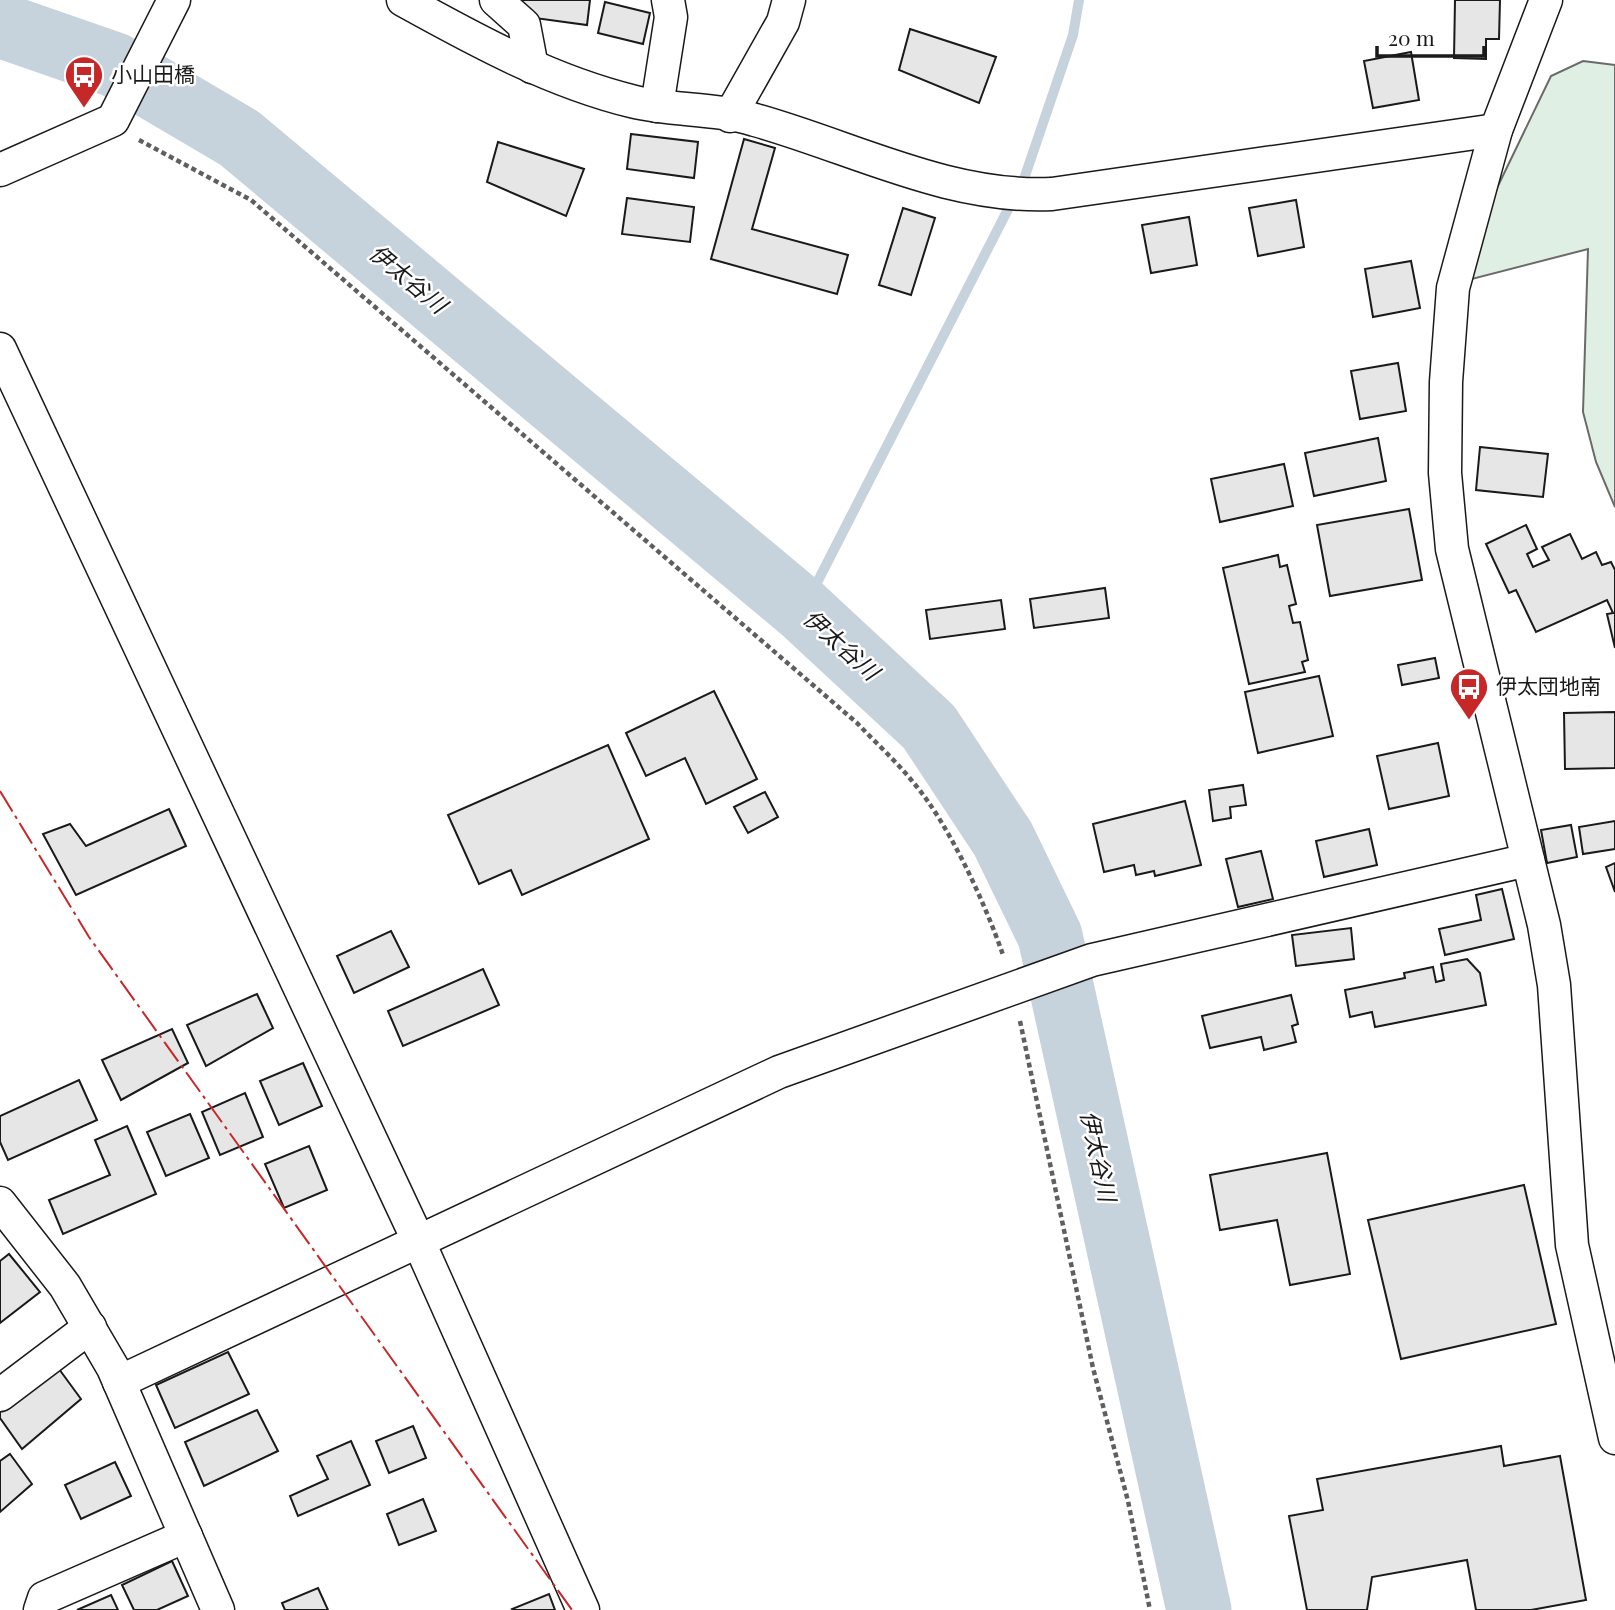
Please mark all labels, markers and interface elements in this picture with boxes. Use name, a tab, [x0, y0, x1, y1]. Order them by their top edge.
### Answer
scale bar	[1377, 14, 1484, 58]
text: 20 m	[1388, 23, 1435, 51]
bus stop icon: 小山田橋	[63, 54, 105, 109]
place label: 小山田橋	[111, 59, 195, 87]
water label: 伊太谷川	[364, 236, 456, 321]
water label: 伊太谷川	[797, 602, 889, 688]
bus stop icon: 伊太団地南	[1448, 666, 1490, 721]
place label: 伊太団地南	[1496, 671, 1601, 699]
water label: 伊太谷川	[1075, 1107, 1125, 1207]

